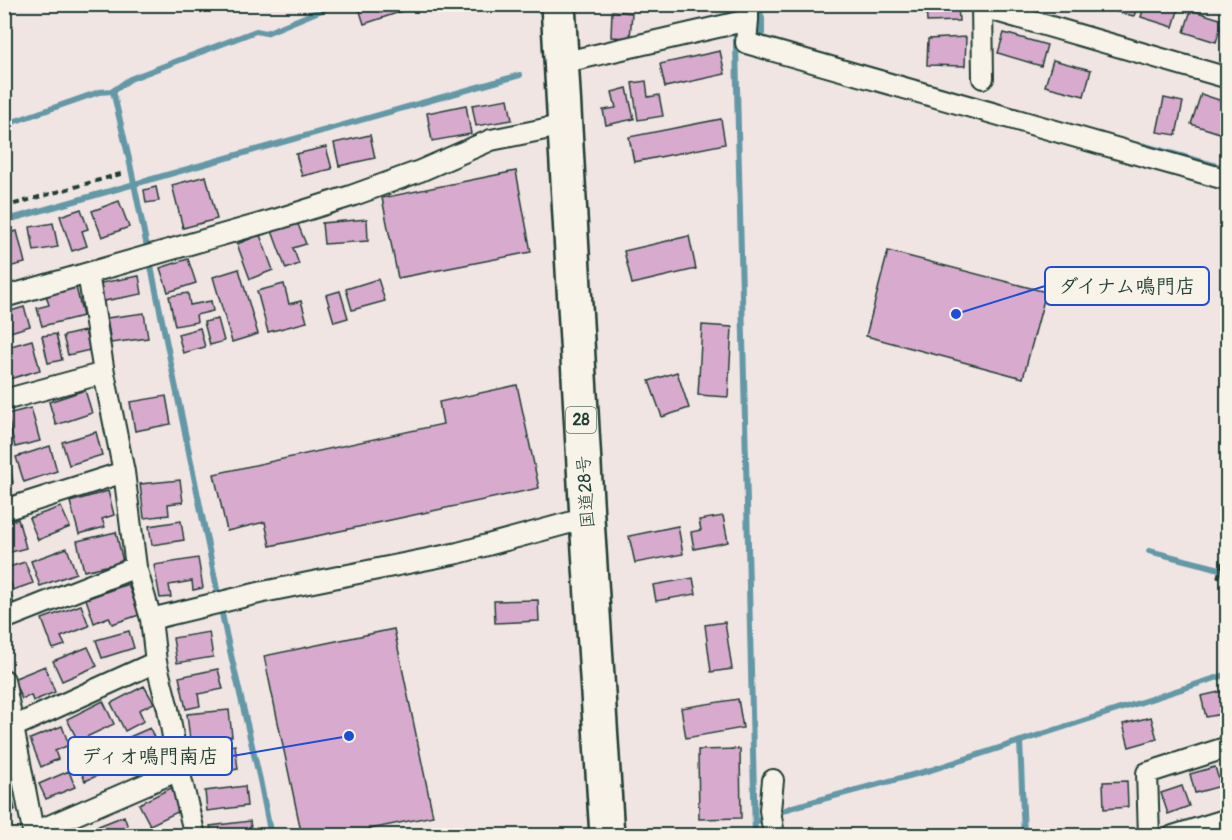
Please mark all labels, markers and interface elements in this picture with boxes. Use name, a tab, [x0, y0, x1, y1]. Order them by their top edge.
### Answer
callout: ダイナム鳴門店	[1045, 267, 1209, 305]
text: ダイナム鳴門店	[1059, 274, 1195, 299]
road number: 28	[566, 407, 596, 433]
street label: 国道28号	[572, 455, 600, 529]
callout: ディオ鳴門南店	[68, 737, 232, 775]
text: ディオ鳴門南店	[81, 744, 219, 769]

